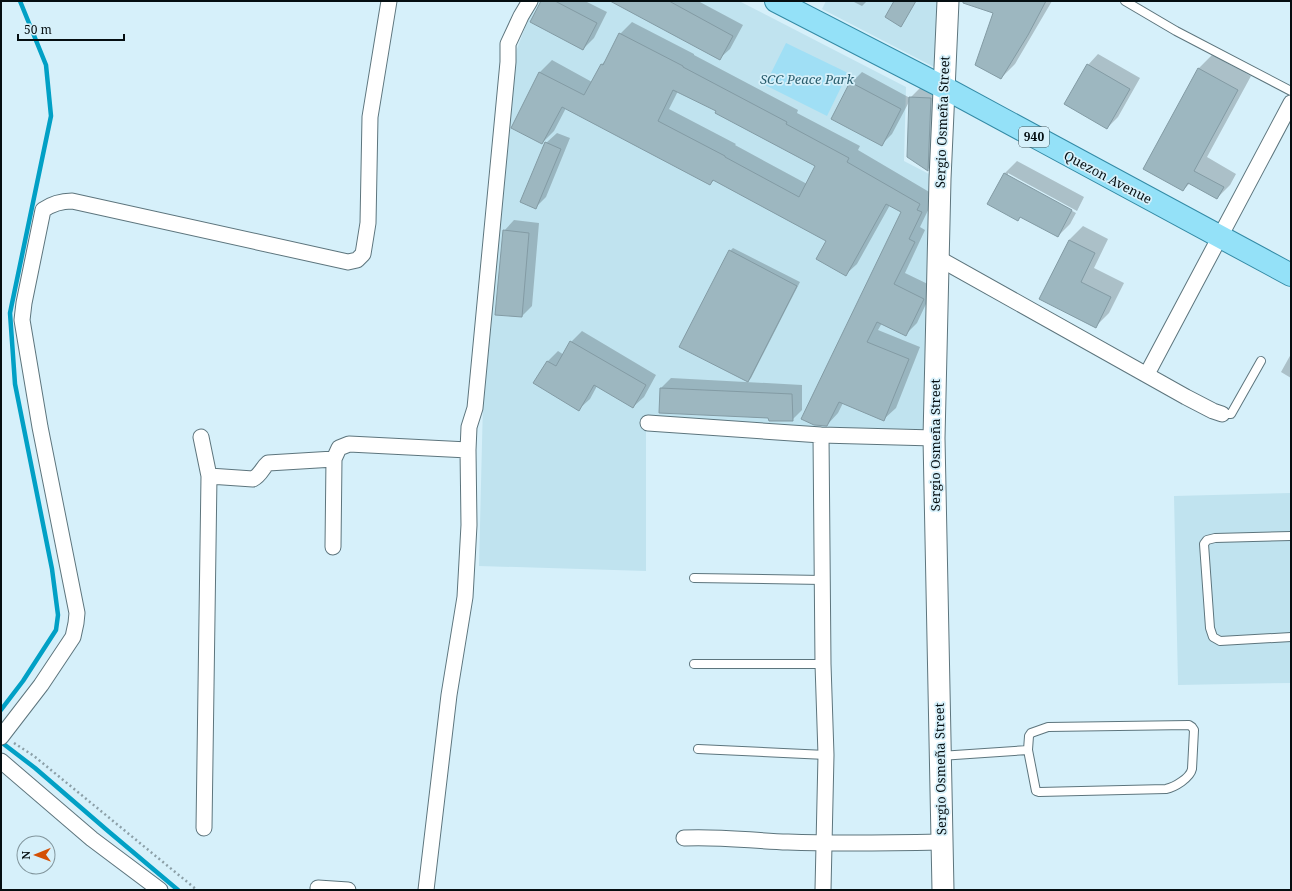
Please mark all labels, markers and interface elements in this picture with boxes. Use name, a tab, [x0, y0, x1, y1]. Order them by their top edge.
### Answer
scale bar	[18, 16, 124, 42]
text: 50 m	[24, 21, 52, 38]
street label: Sergio Osmeña Street	[931, 55, 953, 188]
park label: SCC Peace Park	[760, 70, 855, 88]
road number: 940	[1019, 127, 1049, 147]
street label: Quezon Avenue	[1061, 146, 1155, 208]
street label: Sergio Osmeña Street	[926, 378, 944, 511]
street label: Sergio Osmeña Street	[930, 702, 950, 835]
north arrow	[16, 835, 56, 875]
text: N	[18, 850, 33, 860]

